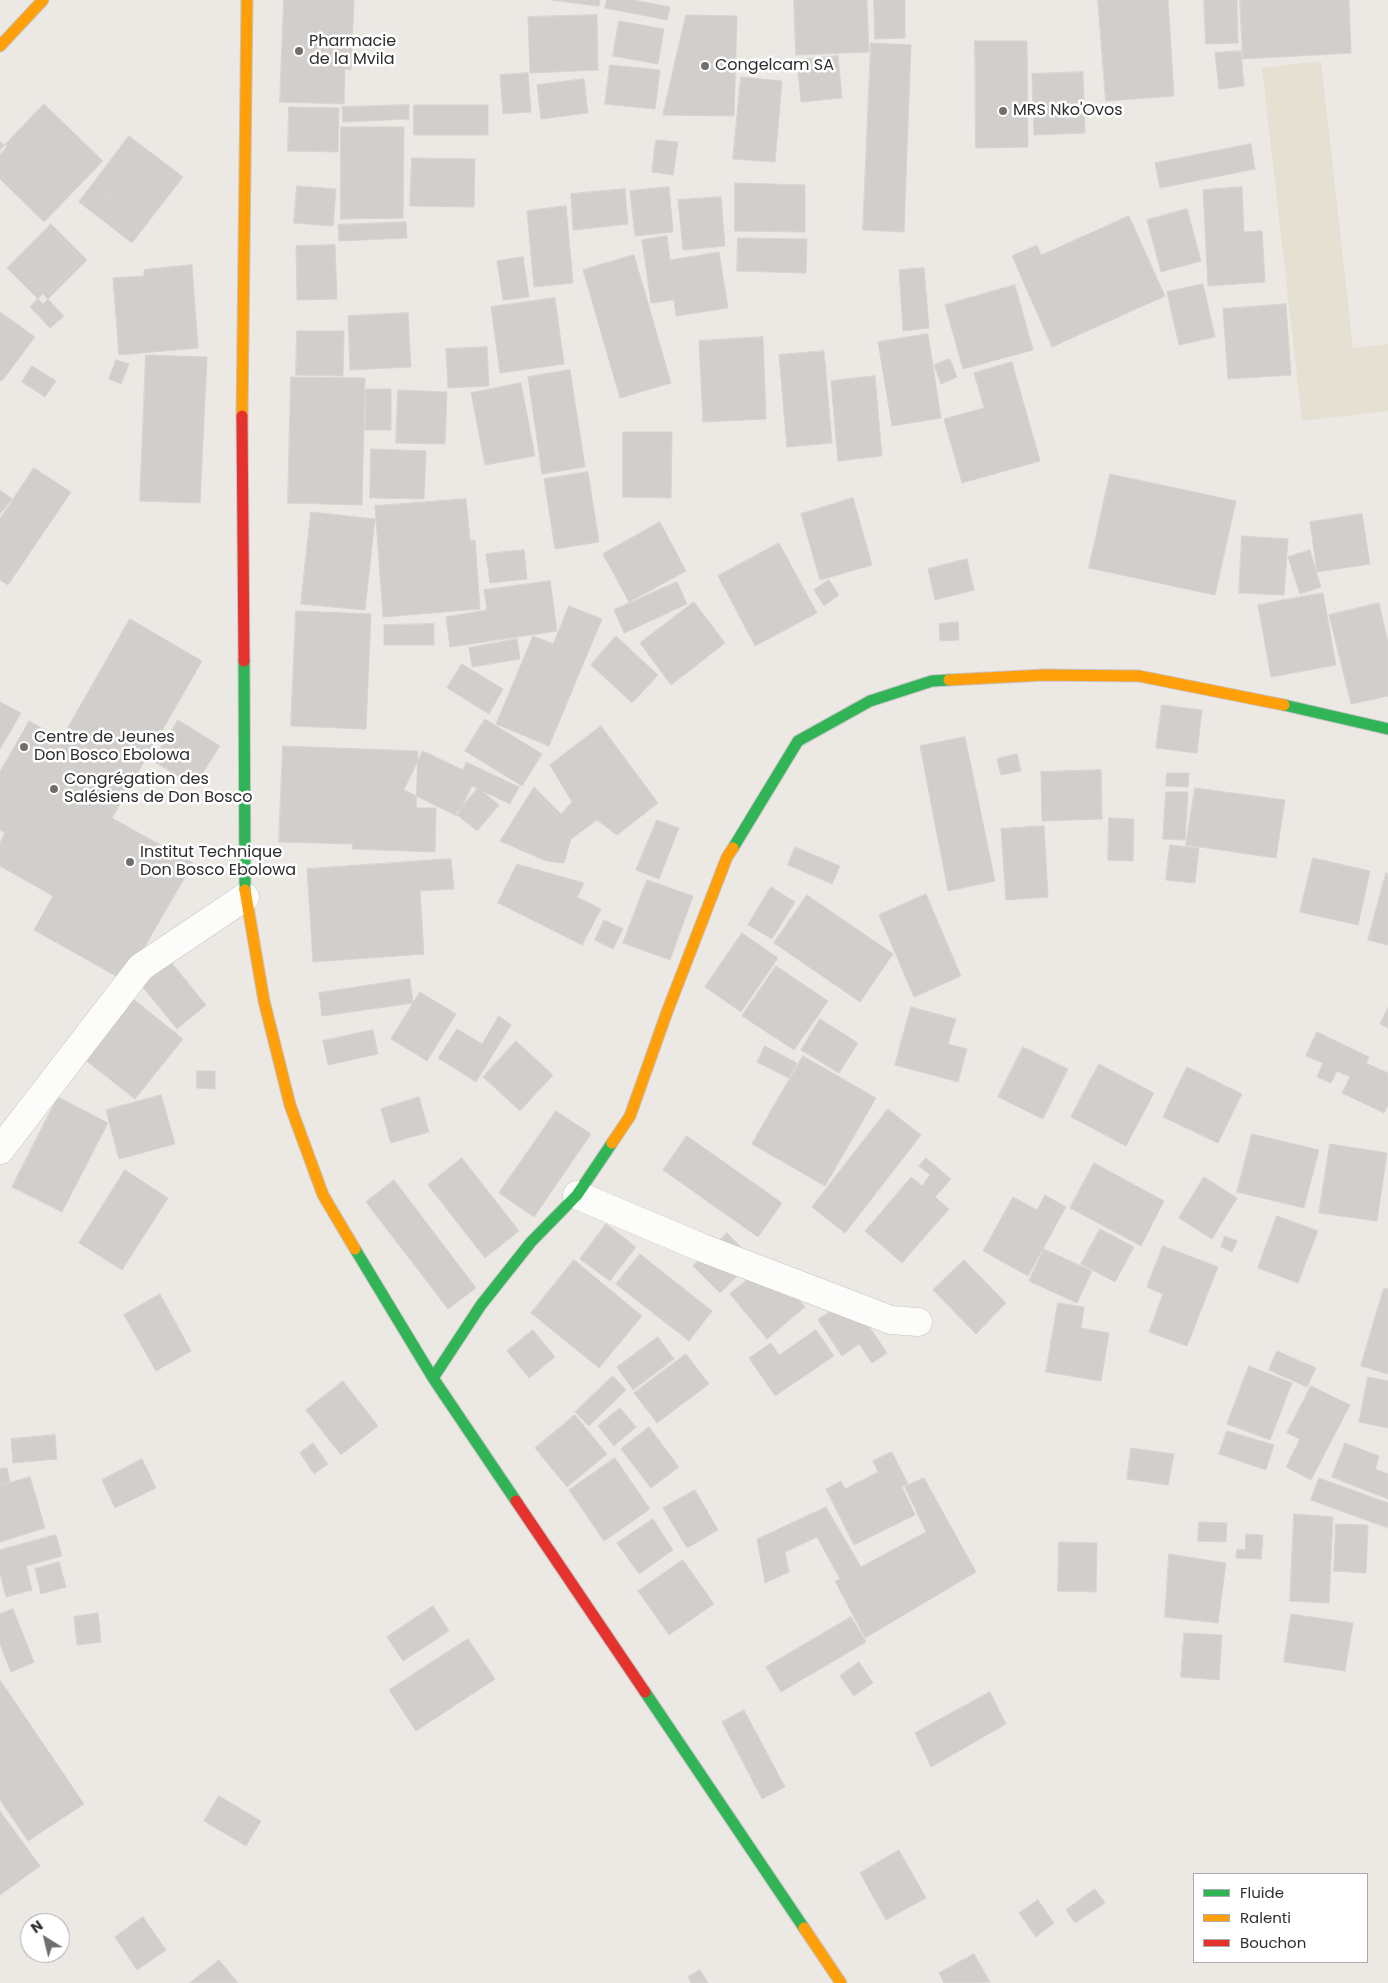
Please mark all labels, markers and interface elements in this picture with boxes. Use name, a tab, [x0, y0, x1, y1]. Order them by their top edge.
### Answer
place label: Pharmacie de la Mvila	[309, 32, 396, 70]
marker: Pharmacie de la Mvila	[293, 45, 305, 57]
place label: Congelcam SA	[715, 56, 834, 76]
marker: Congelcam SA	[699, 60, 711, 72]
place label: MRS Nko'Ovos	[1013, 101, 1123, 121]
marker: MRS Nko'Ovos	[997, 105, 1009, 117]
place label: Centre de Jeunes Don Bosco Ebolowa	[34, 728, 190, 766]
marker: Centre de Jeunes Don Bosco Ebolowa	[18, 741, 30, 753]
place label: Congrégation des Salésiens de Don Bosco	[64, 770, 253, 808]
marker: Congrégation des Salésiens de Don Bosco	[48, 783, 60, 795]
place label: Institut Technique Don Bosco Ebolowa	[140, 843, 296, 881]
marker: Institut Technique Don Bosco Ebolowa	[124, 856, 136, 868]
legend	[1193, 1873, 1368, 1963]
text: Fluide	[1240, 1882, 1284, 1903]
text: Ralenti	[1240, 1907, 1291, 1928]
north arrow	[20, 1913, 70, 1963]
text: N	[27, 1915, 47, 1938]
text: Bouchon	[1240, 1932, 1306, 1953]

